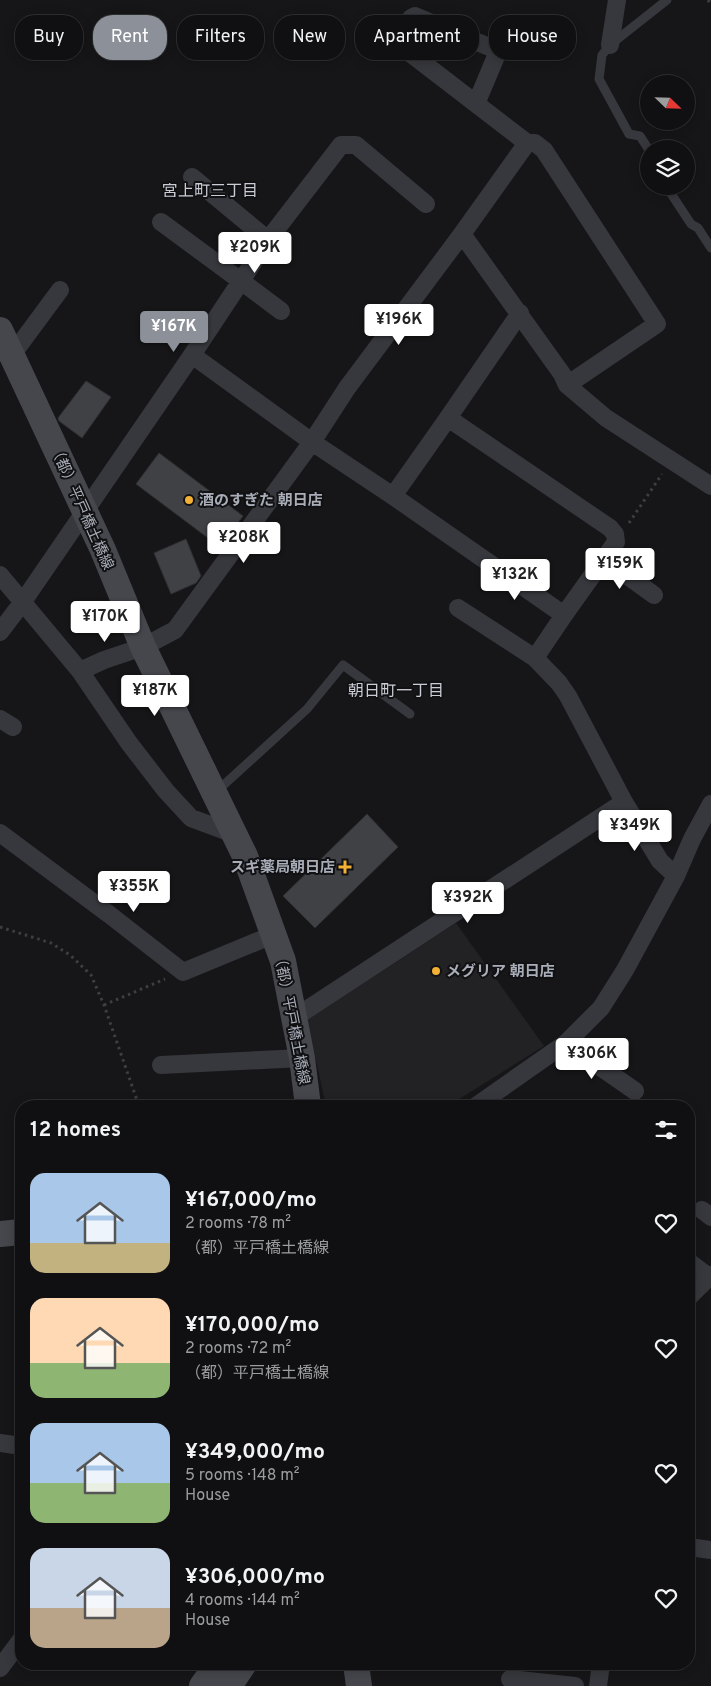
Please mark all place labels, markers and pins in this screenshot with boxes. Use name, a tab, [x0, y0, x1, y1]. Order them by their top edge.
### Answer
pin: ¥209K	[220, 232, 290, 274]
pin: ¥196K	[364, 304, 434, 346]
pin: ¥167K	[139, 310, 209, 353]
place label: 酒のすぎた 朝日店	[199, 492, 323, 511]
marker: 酒のすぎた 朝日店	[183, 494, 195, 506]
pin: ¥208K	[209, 522, 279, 564]
pin: ¥159K	[585, 548, 655, 590]
pin: ¥132K	[480, 558, 550, 601]
pin: ¥170K	[70, 600, 140, 643]
pin: ¥187K	[120, 674, 190, 717]
pin: ¥349K	[600, 810, 670, 852]
place label: スギ薬局朝日店	[230, 858, 335, 878]
marker: スギ薬局朝日店	[339, 861, 351, 873]
pin: ¥355K	[99, 870, 169, 913]
pin: ¥392K	[433, 882, 503, 924]
place label: メグリア 朝日店	[446, 963, 555, 982]
marker: メグリア 朝日店	[430, 965, 442, 977]
pin: ¥306K	[557, 1038, 627, 1080]

